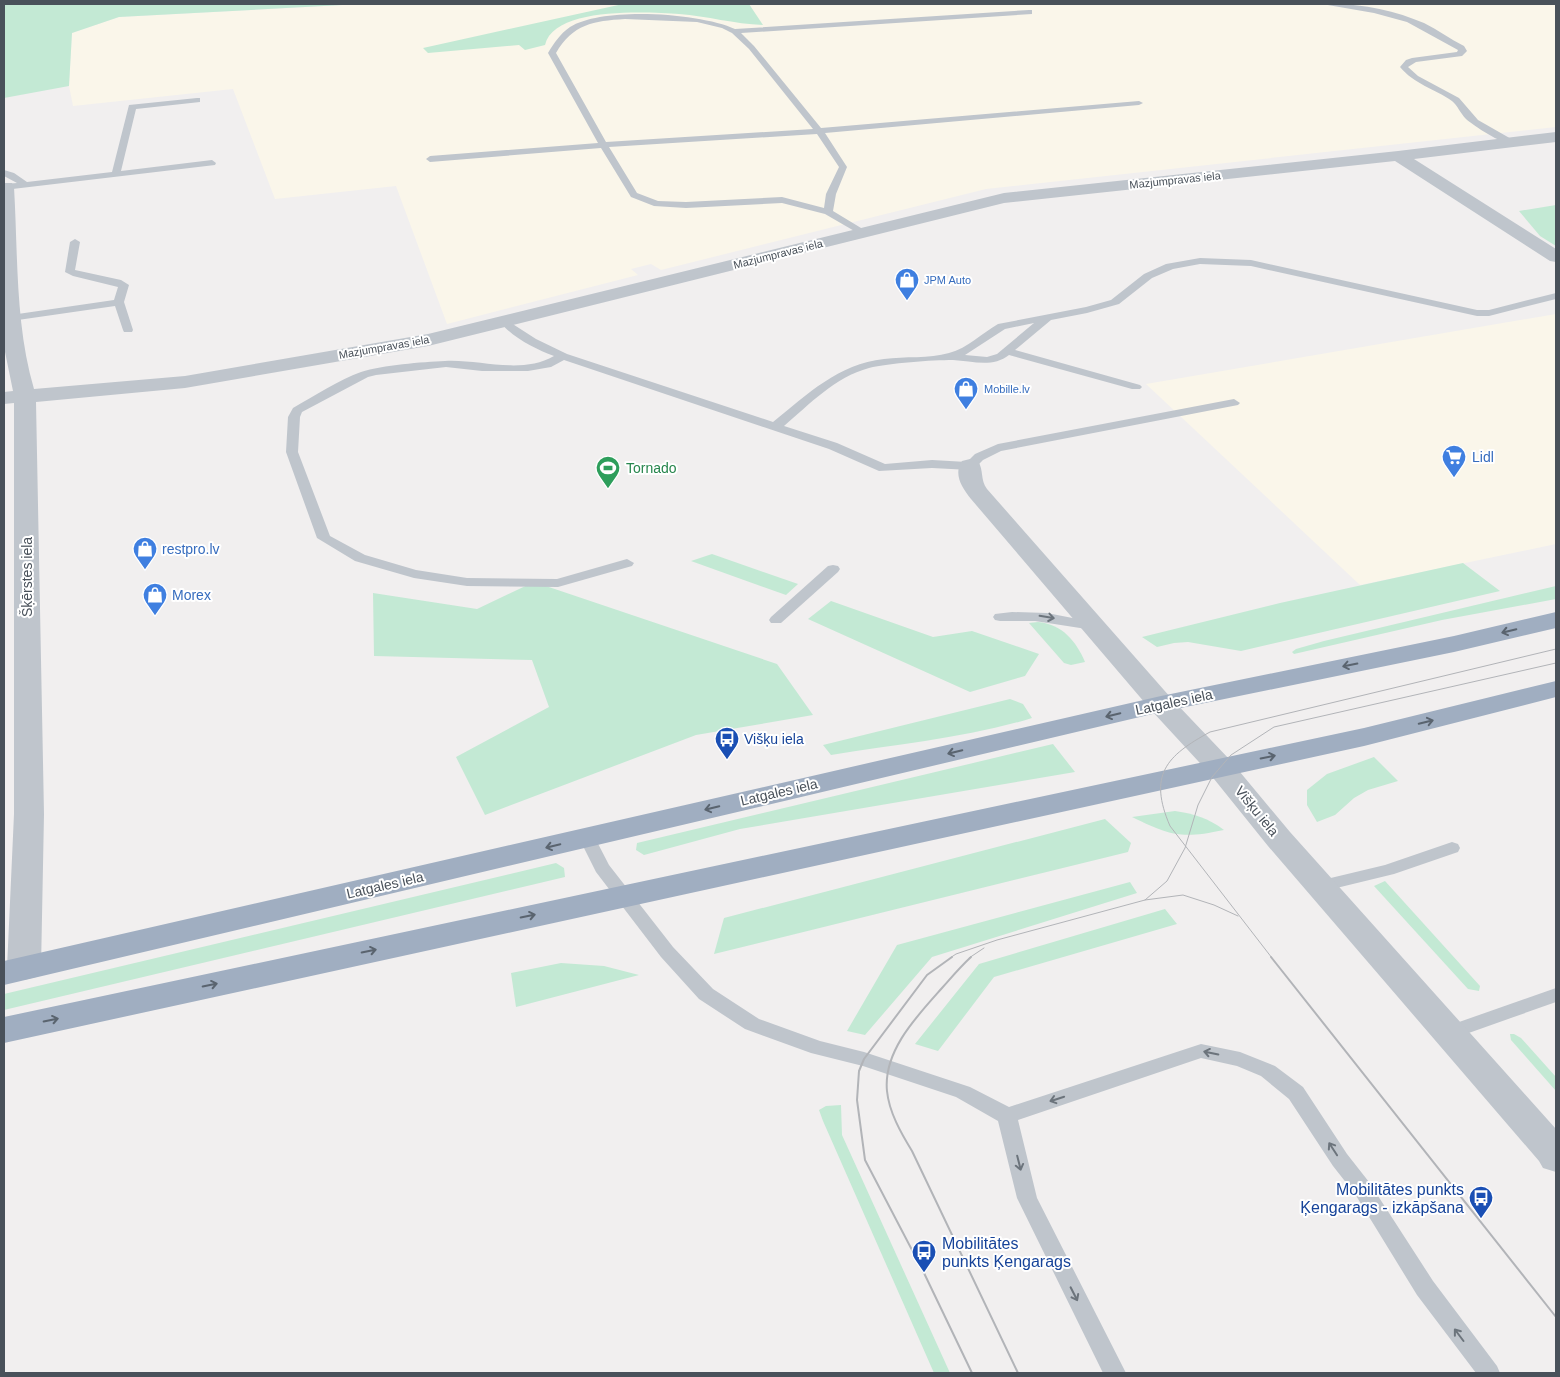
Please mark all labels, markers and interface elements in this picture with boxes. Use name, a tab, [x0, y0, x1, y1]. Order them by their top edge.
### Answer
street label: Mazjumpravas iela	[1129, 169, 1222, 191]
street label: Mazjumpravas iela	[732, 237, 825, 271]
shop icon: JPM Auto	[894, 267, 920, 301]
place label: JPM Auto	[924, 274, 971, 286]
street label: Mazjumpravas iela	[338, 333, 431, 361]
shop icon: Mobille.lv	[953, 376, 979, 410]
place label: Mobille.lv	[984, 383, 1030, 395]
supermarket icon: Lidl	[1441, 444, 1467, 478]
place label: Lidl	[1472, 449, 1494, 465]
sports icon: Tornado	[595, 455, 621, 489]
place label: Tornado	[626, 460, 677, 476]
shop icon: restpro.lv	[132, 536, 158, 570]
street label: Šķērstes iela	[19, 537, 35, 617]
place label: restpro.lv	[162, 541, 220, 557]
shop icon: Morex	[142, 582, 168, 616]
place label: Morex	[172, 587, 211, 603]
one-way arrow	[1038, 613, 1054, 623]
one-way arrow	[1501, 627, 1517, 636]
one-way arrow	[1342, 661, 1358, 670]
street label: Latgales iela	[1134, 686, 1214, 718]
one-way arrow	[1106, 711, 1122, 720]
one-way arrow	[1418, 716, 1434, 726]
bus stop icon: Višķu iela	[714, 726, 740, 760]
place label: Višķu iela	[744, 731, 804, 747]
one-way arrow	[948, 748, 964, 757]
one-way arrow	[1260, 752, 1276, 761]
street label: Latgales iela	[739, 775, 819, 809]
street label: Višķu iela	[1232, 783, 1282, 839]
one-way arrow	[704, 804, 720, 813]
one-way arrow	[546, 842, 562, 851]
street label: Latgales iela	[345, 868, 425, 902]
one-way arrow	[519, 911, 535, 921]
one-way arrow	[361, 946, 377, 955]
one-way arrow	[202, 980, 218, 989]
one-way arrow	[43, 1014, 59, 1024]
one-way arrow	[1204, 1048, 1220, 1057]
one-way arrow	[1050, 1095, 1065, 1104]
one-way arrow	[1328, 1142, 1338, 1156]
one-way arrow	[1015, 1154, 1024, 1170]
place label: Mobilitātes punkts Ķengarags - izkāpšana	[1300, 1181, 1464, 1216]
bus stop icon: Mobilitātes punkts Ķengarags - izkāpšana	[1468, 1185, 1494, 1219]
place label: Mobilitātes punkts Ķengarags	[942, 1235, 1071, 1270]
bus stop icon: Mobilitātes punkts Ķengarags	[911, 1239, 937, 1273]
one-way arrow	[1069, 1286, 1079, 1301]
one-way arrow	[1454, 1328, 1464, 1342]

